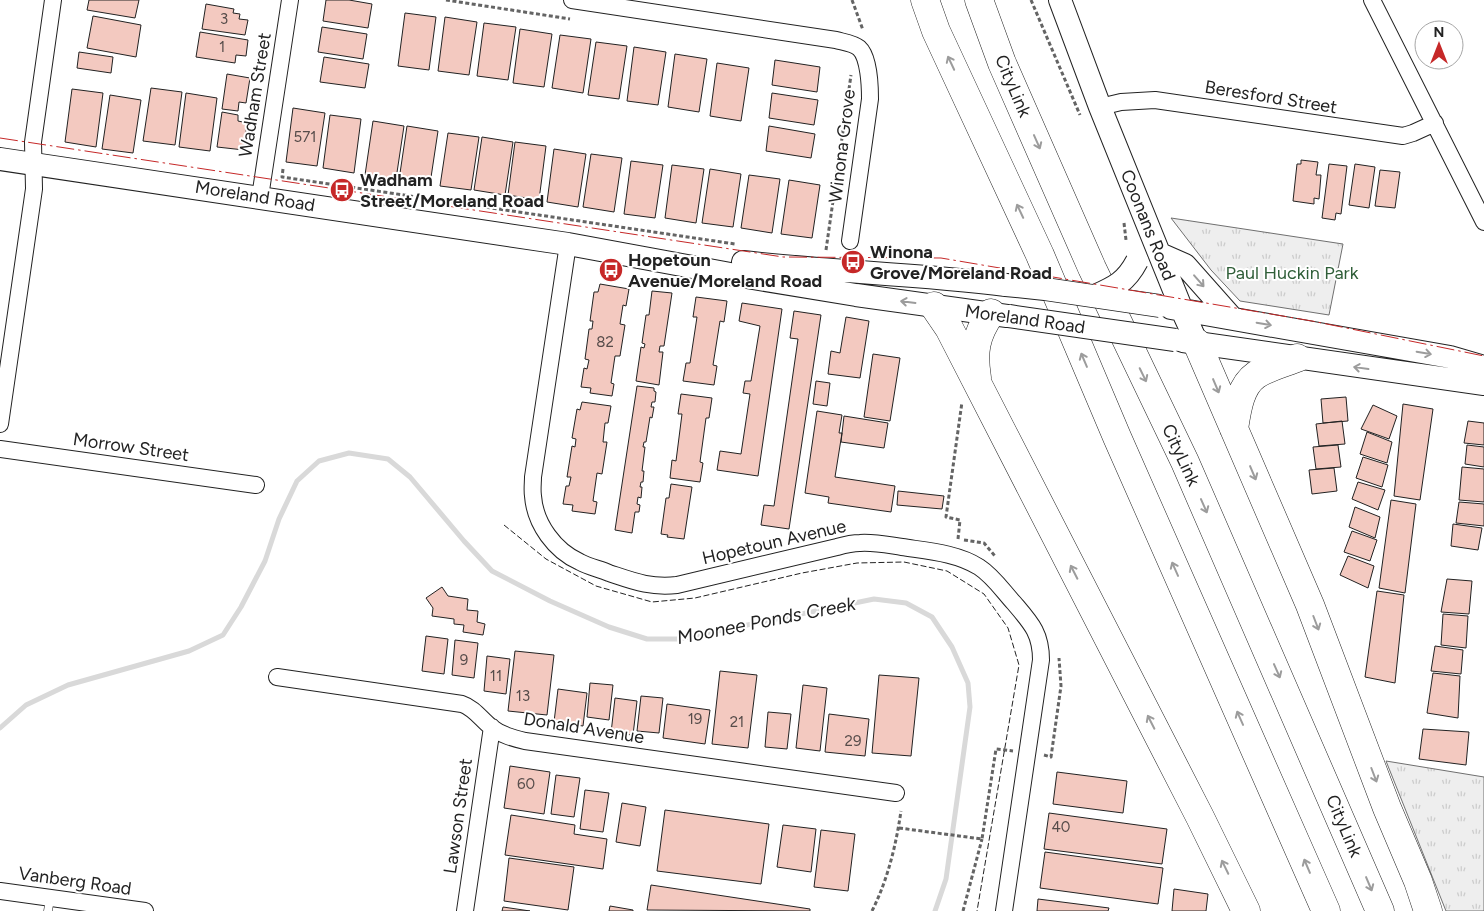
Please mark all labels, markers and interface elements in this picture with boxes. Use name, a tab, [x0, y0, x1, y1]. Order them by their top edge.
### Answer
house number: 3	[220, 10, 228, 28]
north arrow	[1414, 20, 1464, 70]
text: N	[1434, 24, 1444, 41]
street label: Wadham Street	[234, 31, 276, 159]
house number: 1	[219, 38, 225, 56]
street label: CityLink	[990, 51, 1036, 121]
one-way arrow	[946, 56, 956, 71]
street label: Beresford Street	[1203, 76, 1339, 118]
street label: Winona Grove	[824, 88, 860, 204]
house number: 571	[294, 128, 316, 146]
one-way arrow	[1033, 134, 1042, 149]
street label: Coonans Road	[1116, 166, 1180, 284]
place label: Wadham Street/Moreland Road	[360, 169, 544, 212]
street label: Moreland Road	[193, 176, 317, 216]
bus stop icon: Wadham Street/Moreland Road	[329, 177, 355, 203]
one-way arrow	[1014, 204, 1024, 219]
place label: Winona Grove/Moreland Road	[870, 241, 1052, 284]
place label: Hopetoun Avenue/Moreland Road	[628, 249, 822, 292]
bus stop icon: Winona Grove/Moreland Road	[840, 249, 866, 275]
bus stop icon: Hopetoun Avenue/Moreland Road	[598, 257, 624, 283]
park label: Paul Huckin Park	[1226, 262, 1359, 284]
one-way arrow	[1193, 274, 1205, 287]
one-way arrow	[900, 297, 916, 307]
street label: Moreland Road	[963, 300, 1087, 338]
one-way arrow	[1256, 320, 1272, 330]
house number: 82	[596, 333, 614, 351]
one-way arrow	[1416, 348, 1432, 358]
one-way arrow	[1079, 353, 1089, 368]
one-way arrow	[1354, 363, 1370, 373]
one-way arrow	[1139, 367, 1149, 382]
one-way arrow	[1211, 378, 1221, 393]
street label: CityLink	[1157, 421, 1205, 490]
street label: Morrow Street	[72, 428, 191, 466]
one-way arrow	[1249, 465, 1259, 480]
one-way arrow	[1200, 498, 1210, 513]
street label: Hopetoun Avenue	[700, 515, 848, 569]
one-way arrow	[1169, 562, 1179, 577]
one-way arrow	[1069, 564, 1079, 579]
water label: Moonee Ponds Creek	[675, 592, 858, 649]
one-way arrow	[1312, 615, 1322, 630]
house number: 9	[460, 651, 468, 669]
one-way arrow	[1272, 663, 1282, 678]
house number: 11	[490, 667, 502, 685]
house number: 13	[516, 687, 530, 705]
street label: Donald Avenue	[522, 708, 646, 748]
house number: 19	[688, 710, 702, 728]
one-way arrow	[1235, 711, 1245, 726]
house number: 21	[730, 713, 744, 731]
one-way arrow	[1146, 715, 1155, 730]
house number: 29	[845, 732, 861, 750]
street label: Lawson Street	[439, 757, 477, 875]
one-way arrow	[1370, 767, 1379, 782]
house number: 60	[517, 775, 535, 793]
street label: CityLink	[1321, 791, 1367, 861]
house number: 40	[1052, 818, 1070, 836]
one-way arrow	[1301, 859, 1311, 874]
one-way arrow	[1220, 860, 1229, 875]
street label: Vanberg Road	[17, 862, 133, 900]
one-way arrow	[1365, 876, 1374, 891]

